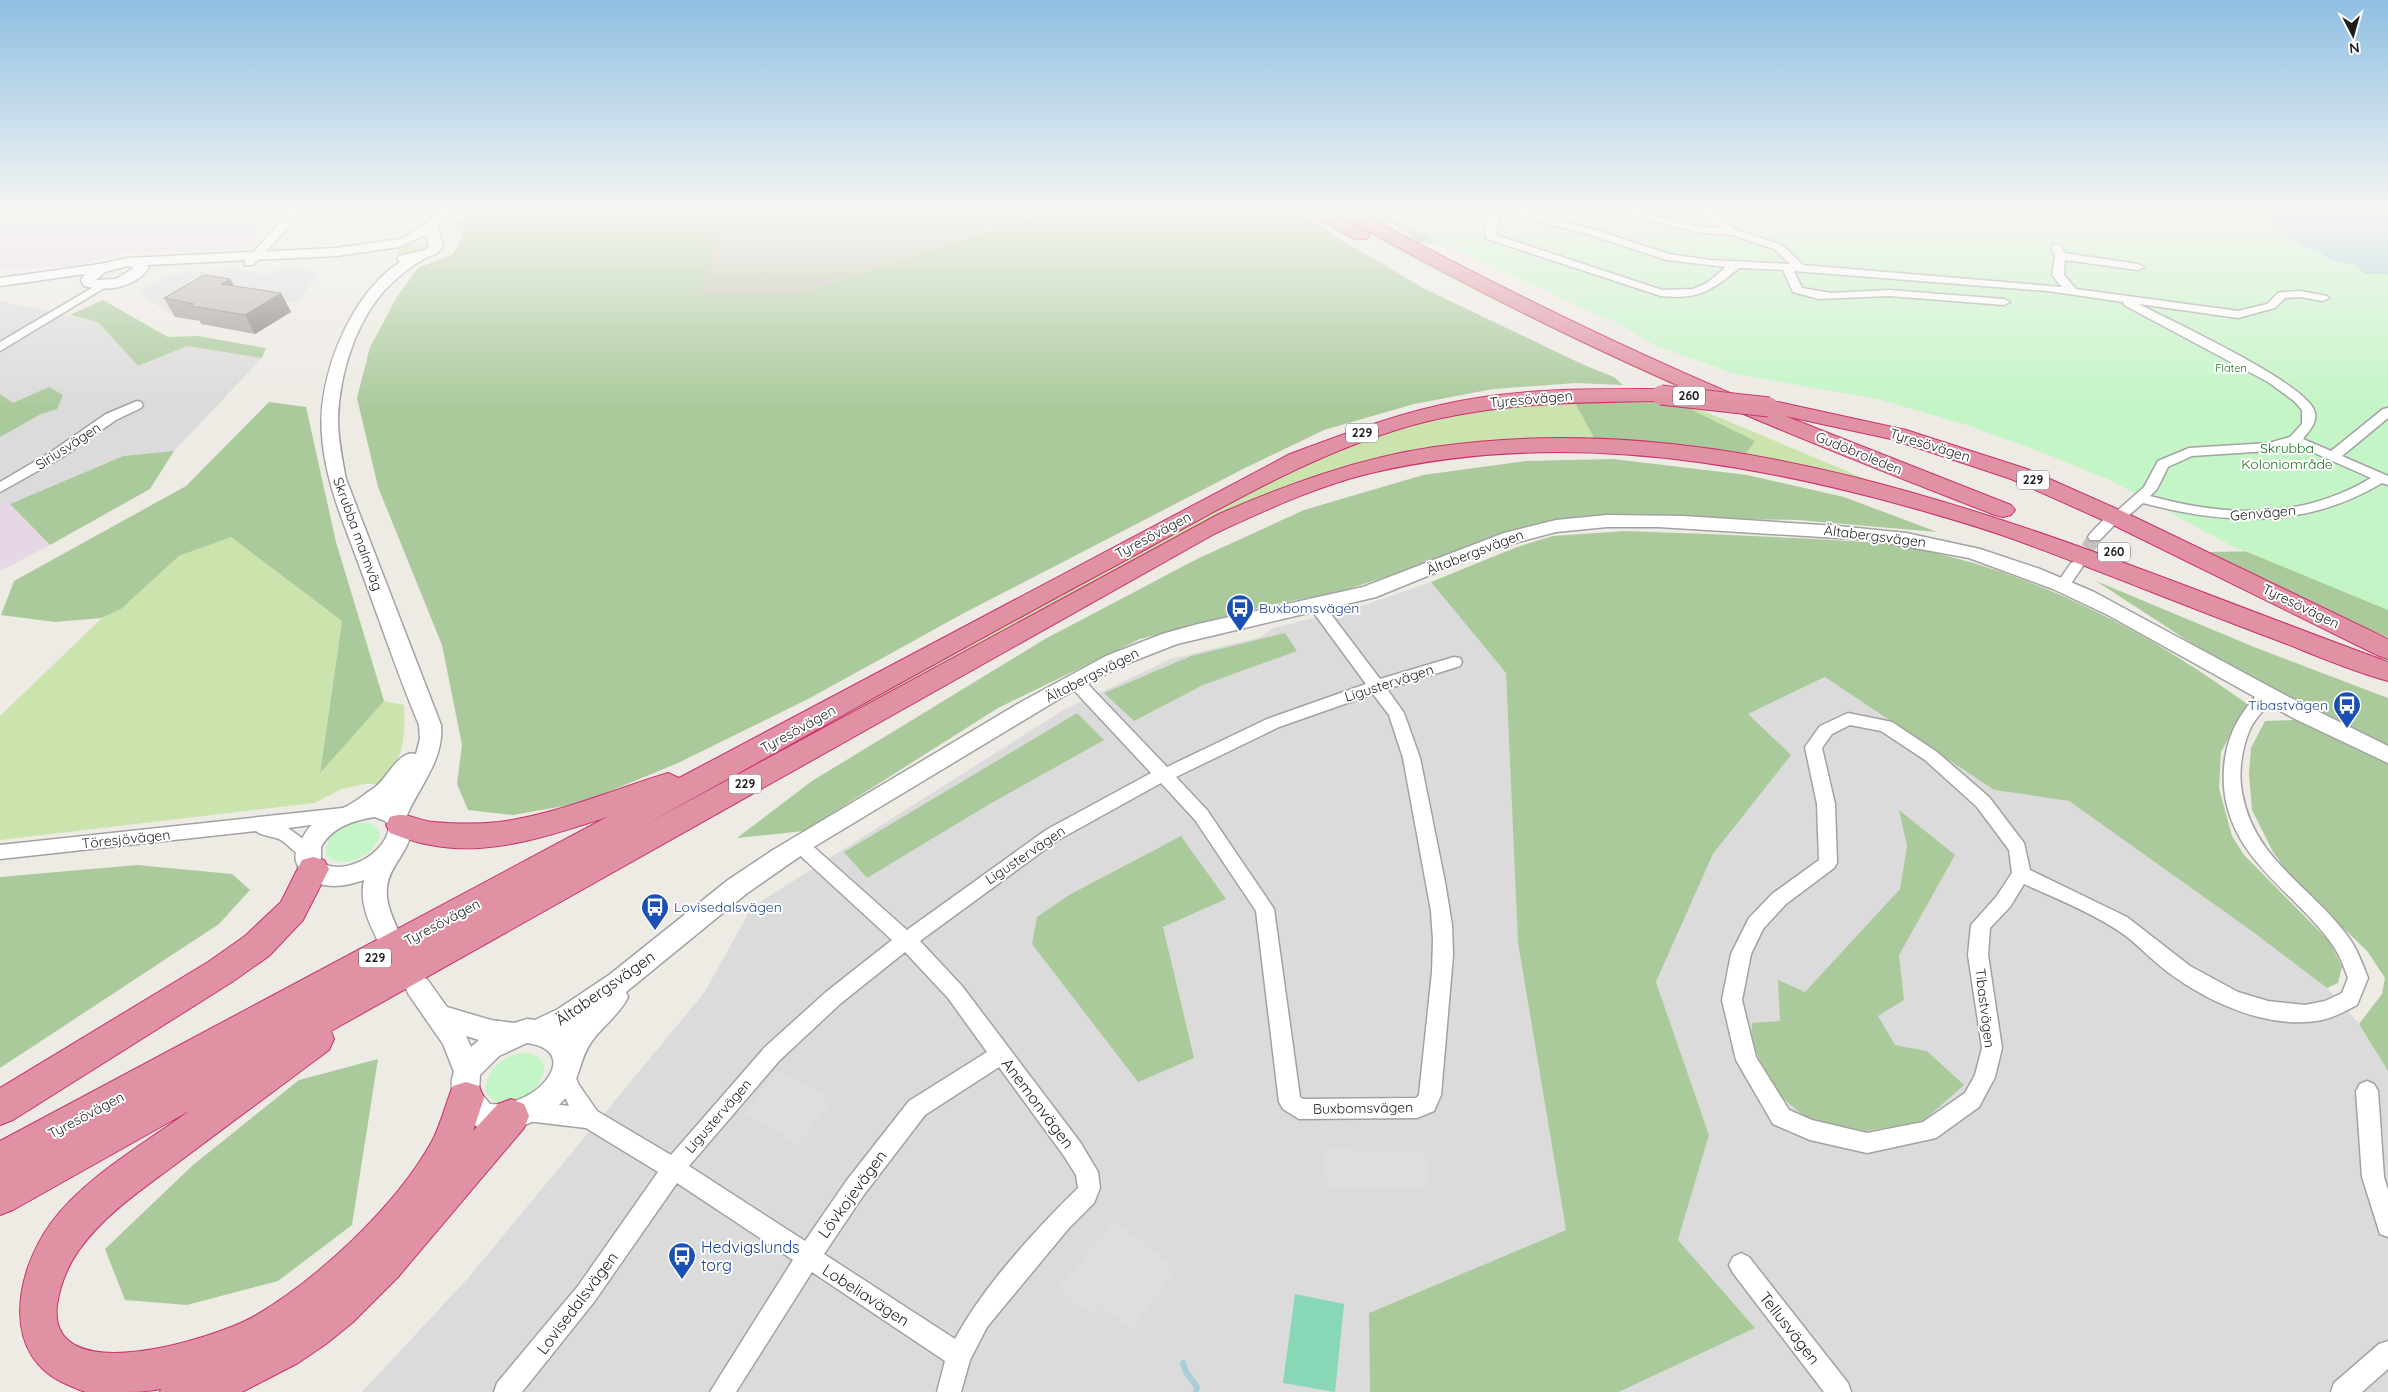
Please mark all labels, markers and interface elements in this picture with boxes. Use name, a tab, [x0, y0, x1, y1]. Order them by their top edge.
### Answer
north arrow	[2328, 10, 2378, 60]
text: N	[2348, 38, 2360, 57]
park label: Flaten	[2215, 361, 2247, 375]
street label: Tyresövägen	[1489, 386, 1573, 412]
road number: 260	[1673, 386, 1705, 406]
street label: Siriusvägen	[32, 418, 104, 474]
road number: 229	[1346, 423, 1378, 442]
street label: Tyresövägen	[1887, 424, 1973, 466]
street label: Gudöbroleden	[1813, 427, 1905, 479]
park label: Skrubba Koloniområde	[2241, 439, 2333, 473]
road number: 229	[2017, 470, 2049, 490]
street label: Skrubba malmväg	[329, 475, 387, 593]
street label: Genvägen	[2229, 501, 2297, 525]
street label: Tyresövägen	[1112, 507, 1194, 563]
street label: Ältabergsvägen	[1823, 521, 1927, 551]
street label: Ältabergsvägen	[1424, 525, 1526, 579]
road number: 260	[2098, 542, 2130, 562]
street label: Tyresövägen	[2260, 580, 2342, 632]
bus stop icon: Buxbomsvägen	[1225, 593, 1255, 632]
place label: Buxbomsvägen	[1259, 599, 1359, 617]
street label: Ältabergsvägen	[1042, 644, 1142, 706]
street label: Ligustervägen	[1342, 660, 1436, 706]
bus stop icon: Tibastvägen	[2332, 690, 2362, 729]
place label: Tibastvägen	[2248, 696, 2328, 714]
street label: Tyresövägen	[757, 701, 839, 757]
road number: 229	[729, 774, 761, 794]
street label: Ligustervägen	[982, 822, 1068, 888]
street label: Töresjövägen	[81, 825, 171, 853]
bus stop icon: Lovisedalsvägen	[640, 892, 670, 931]
street label: Tyresövägen	[401, 894, 483, 950]
place label: Lovisedalsvägen	[674, 898, 782, 916]
street label: Ältabergsvägen	[551, 946, 659, 1030]
road number: 229	[359, 948, 391, 968]
street label: Tibastvägen	[1971, 967, 1999, 1049]
street label: Anemonvägen	[997, 1054, 1079, 1152]
street label: Ligustervägen	[681, 1075, 755, 1157]
street label: Tyresövägen	[45, 1087, 127, 1143]
street label: Buxbomsvägen	[1313, 1098, 1413, 1118]
street label: Lövkojevägen	[813, 1146, 891, 1242]
place label: Hedvigslunds torg	[701, 1237, 800, 1275]
bus stop icon: Hedvigslunds torg	[667, 1241, 697, 1280]
street label: Lovisedalsvägen	[532, 1248, 622, 1358]
street label: Lobeliavägen	[819, 1259, 913, 1331]
street label: Tellusvägen	[1755, 1288, 1825, 1368]

